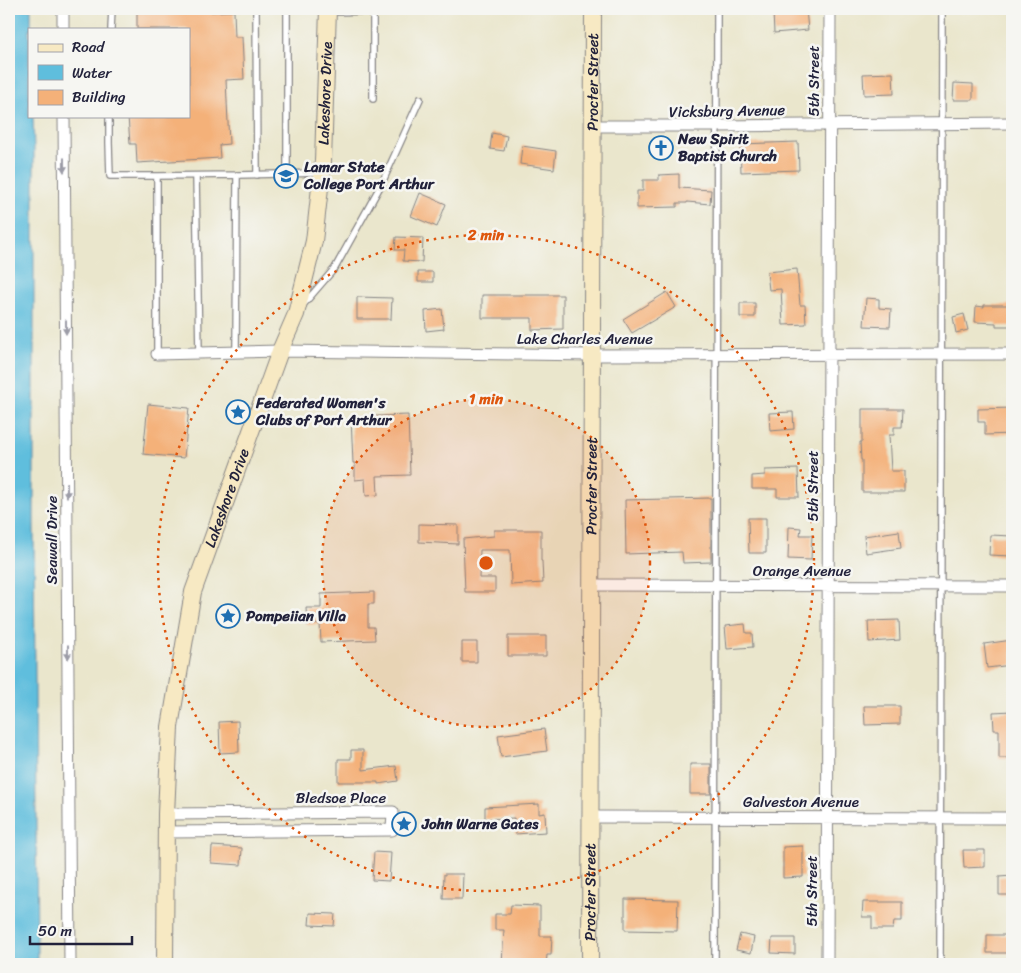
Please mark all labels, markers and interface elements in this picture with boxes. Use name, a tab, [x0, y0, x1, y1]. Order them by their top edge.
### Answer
legend	[28, 28, 190, 118]
street label: Procter Street	[580, 33, 606, 131]
text: Road	[72, 34, 105, 60]
street label: Lakeshore Drive	[311, 41, 340, 146]
street label: 5th Street	[801, 45, 827, 117]
text: Water	[72, 60, 112, 86]
text: Building	[72, 84, 126, 110]
street label: Vicksburg Avenue	[669, 97, 786, 125]
place label: New Spirit Baptist Church	[677, 126, 777, 169]
church icon: New Spirit Baptist Church	[648, 135, 674, 161]
place label: Lamar State College Port Arthur	[303, 154, 436, 197]
one-way arrow	[60, 157, 68, 173]
school or university icon: Lamar State College Port Arthur	[273, 163, 299, 189]
text: 2 min	[467, 222, 505, 248]
one-way arrow	[62, 320, 70, 336]
street label: Lake Charles Avenue	[517, 326, 653, 352]
text: 1 min	[469, 386, 504, 412]
place label: Federated Women's Clubs of Port Arthur	[255, 390, 393, 433]
place icon: Federated Women's Clubs of Port Arthur	[225, 399, 251, 425]
street label: Procter Street	[578, 437, 605, 535]
street label: Lakeshore Drive	[197, 445, 257, 551]
street label: 5th Street	[800, 450, 826, 522]
one-way arrow	[63, 482, 71, 498]
street label: Seawall Drive	[39, 495, 65, 584]
centre of rings	[477, 554, 495, 572]
street label: Orange Avenue	[753, 558, 852, 584]
place icon: Pompeiian Villa	[215, 603, 241, 629]
place label: Pompeiian Villa	[246, 603, 346, 629]
one-way arrow	[64, 645, 72, 661]
street label: Bledsoe Place	[296, 785, 386, 811]
street label: Galveston Avenue	[743, 789, 859, 815]
place icon: John Warne Gates	[391, 811, 417, 837]
place label: John Warne Gates	[421, 811, 539, 837]
street label: Procter Street	[577, 843, 603, 941]
street label: 5th Street	[799, 855, 825, 927]
scale bar	[30, 913, 132, 945]
text: 50 m	[38, 918, 73, 944]

